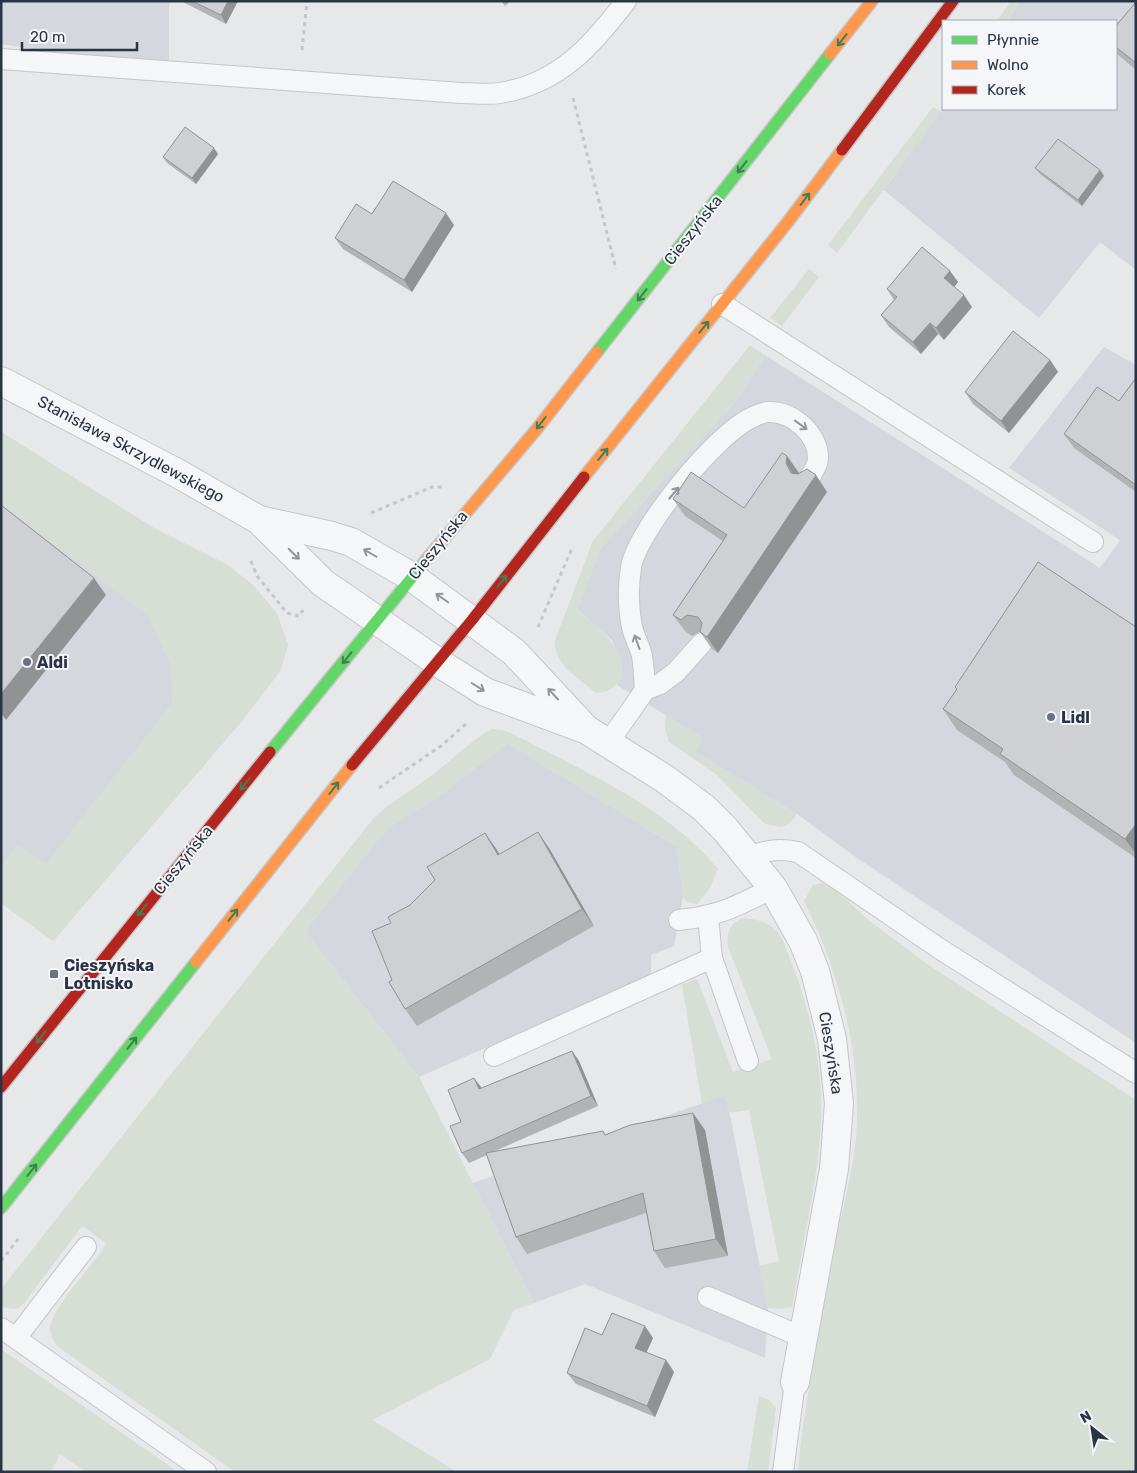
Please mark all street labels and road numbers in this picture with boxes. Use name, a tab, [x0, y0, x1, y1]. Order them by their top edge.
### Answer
street label: Cieszyńska	[660, 191, 726, 269]
street label: Stanisława Skrzydlewskiego	[34, 392, 228, 506]
street label: Cieszyńska	[404, 507, 472, 583]
street label: Cieszyńska	[149, 822, 217, 898]
street label: Cieszyńska	[815, 1010, 847, 1096]

